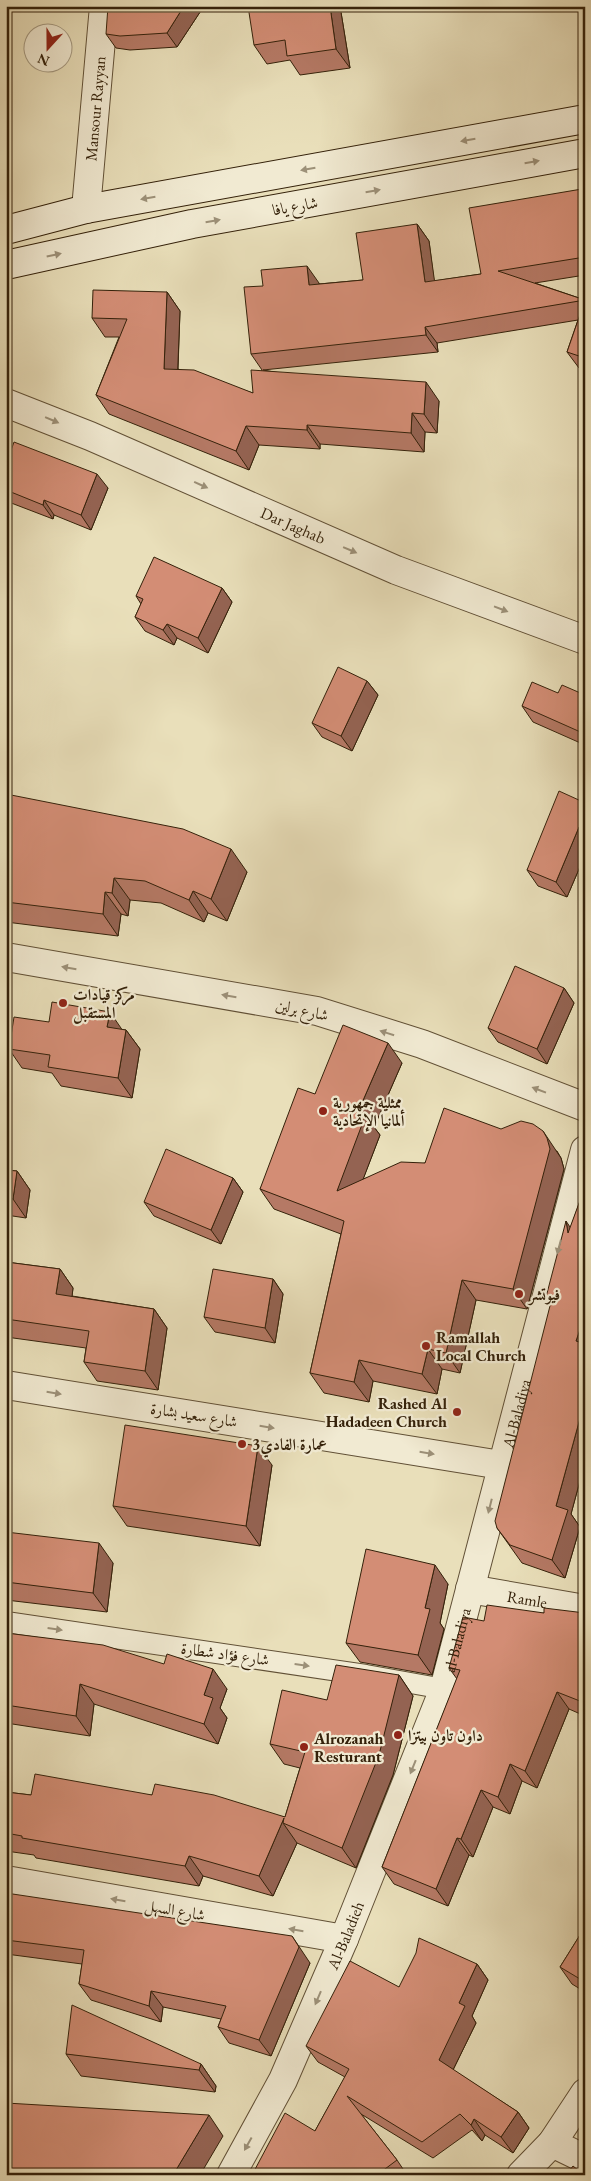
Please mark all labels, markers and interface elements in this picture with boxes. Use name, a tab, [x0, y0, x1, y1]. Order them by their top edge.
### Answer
north arrow	[22, 22, 72, 72]
text: N	[34, 49, 52, 71]
street label: Mansour Rayyan	[80, 54, 110, 162]
one-way arrow	[459, 136, 475, 144]
one-way arrow	[525, 158, 541, 166]
one-way arrow	[300, 165, 316, 173]
one-way arrow	[365, 187, 381, 195]
street label: شارع يافا	[270, 192, 320, 223]
one-way arrow	[140, 194, 156, 202]
one-way arrow	[205, 216, 221, 224]
one-way arrow	[46, 251, 61, 259]
one-way arrow	[45, 416, 59, 424]
one-way arrow	[194, 482, 208, 490]
street label: Dar Jaghab	[257, 502, 329, 548]
one-way arrow	[343, 547, 357, 555]
one-way arrow	[494, 605, 509, 613]
one-way arrow	[61, 963, 77, 971]
place label: مركز قيادات المستقبل	[73, 984, 135, 1024]
one-way arrow	[221, 991, 237, 999]
street label: شارع برلين	[273, 994, 330, 1029]
marker: مركز قيادات المستقبل	[57, 997, 69, 1009]
one-way arrow	[379, 1029, 394, 1037]
one-way arrow	[531, 1086, 546, 1094]
place label: ممثلية جمهورية ألمانيا الإتحادية	[333, 1092, 405, 1132]
marker: ممثلية جمهورية ألمانيا الإتحادية	[317, 1105, 329, 1117]
one-way arrow	[554, 1240, 562, 1255]
place label: فيوتشر	[527, 1284, 560, 1306]
marker: فيوتشر	[513, 1288, 525, 1300]
place label: Ramallah Local Church	[436, 1327, 526, 1366]
marker: Ramallah Local Church	[420, 1340, 432, 1352]
street label: Al-Baladiya	[497, 1376, 535, 1451]
one-way arrow	[47, 1389, 63, 1397]
place label: Rashed Al Hadadeen Church	[326, 1393, 447, 1432]
street label: شارع سعيد بشارة	[148, 1398, 239, 1435]
marker: Rashed Al Hadadeen Church	[451, 1406, 463, 1418]
one-way arrow	[259, 1424, 275, 1432]
place label: عمارة الفادي3	[252, 1434, 327, 1458]
marker: عمارة الفادي3	[236, 1438, 248, 1450]
one-way arrow	[419, 1450, 435, 1458]
one-way arrow	[486, 1499, 494, 1514]
street label: Ramle	[505, 1585, 549, 1613]
street label: al-Baladiya	[438, 1605, 476, 1674]
one-way arrow	[47, 1625, 63, 1633]
street label: شارع فؤاد شطارة	[179, 1637, 271, 1674]
one-way arrow	[294, 1661, 310, 1669]
place label: داون تاون بيتزا	[408, 1725, 483, 1746]
place label: Alrozanah Resturant	[313, 1728, 384, 1767]
marker: داون تاون بيتزا	[392, 1729, 404, 1741]
marker: Alrozanah Resturant	[298, 1741, 310, 1753]
one-way arrow	[408, 1759, 416, 1774]
street label: شارع السهل	[143, 1894, 207, 1929]
one-way arrow	[110, 1895, 126, 1903]
street label: Al-Baladieh	[321, 1898, 369, 1973]
one-way arrow	[287, 1926, 303, 1934]
one-way arrow	[314, 1991, 322, 2005]
one-way arrow	[244, 2137, 252, 2152]

